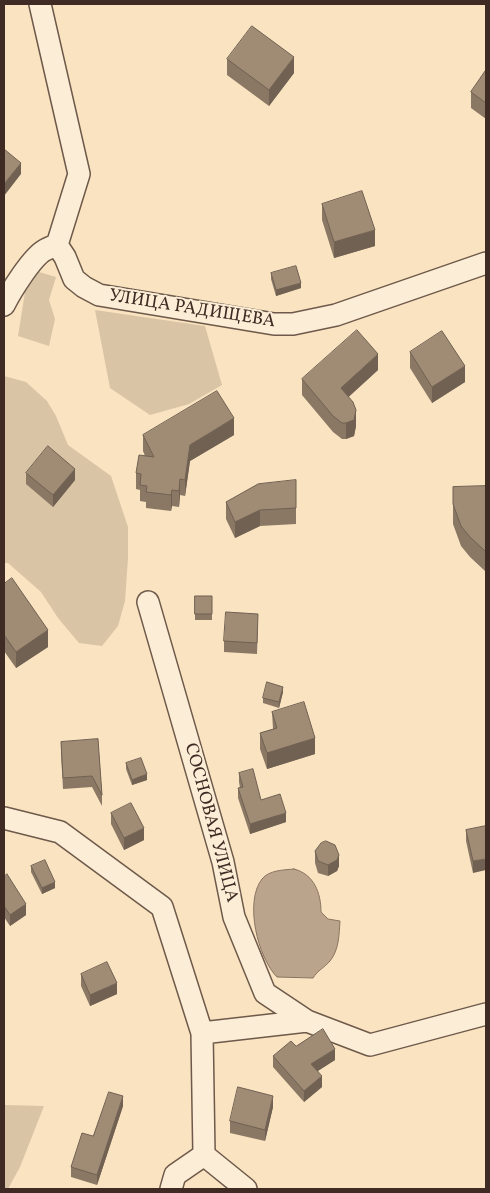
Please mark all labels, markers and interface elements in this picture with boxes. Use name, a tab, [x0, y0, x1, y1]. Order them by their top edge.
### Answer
street label: УЛИЦА РАДИЩЕВА	[107, 286, 277, 334]
street label: СОСНОВАЯ УЛИЦА	[178, 741, 242, 905]

